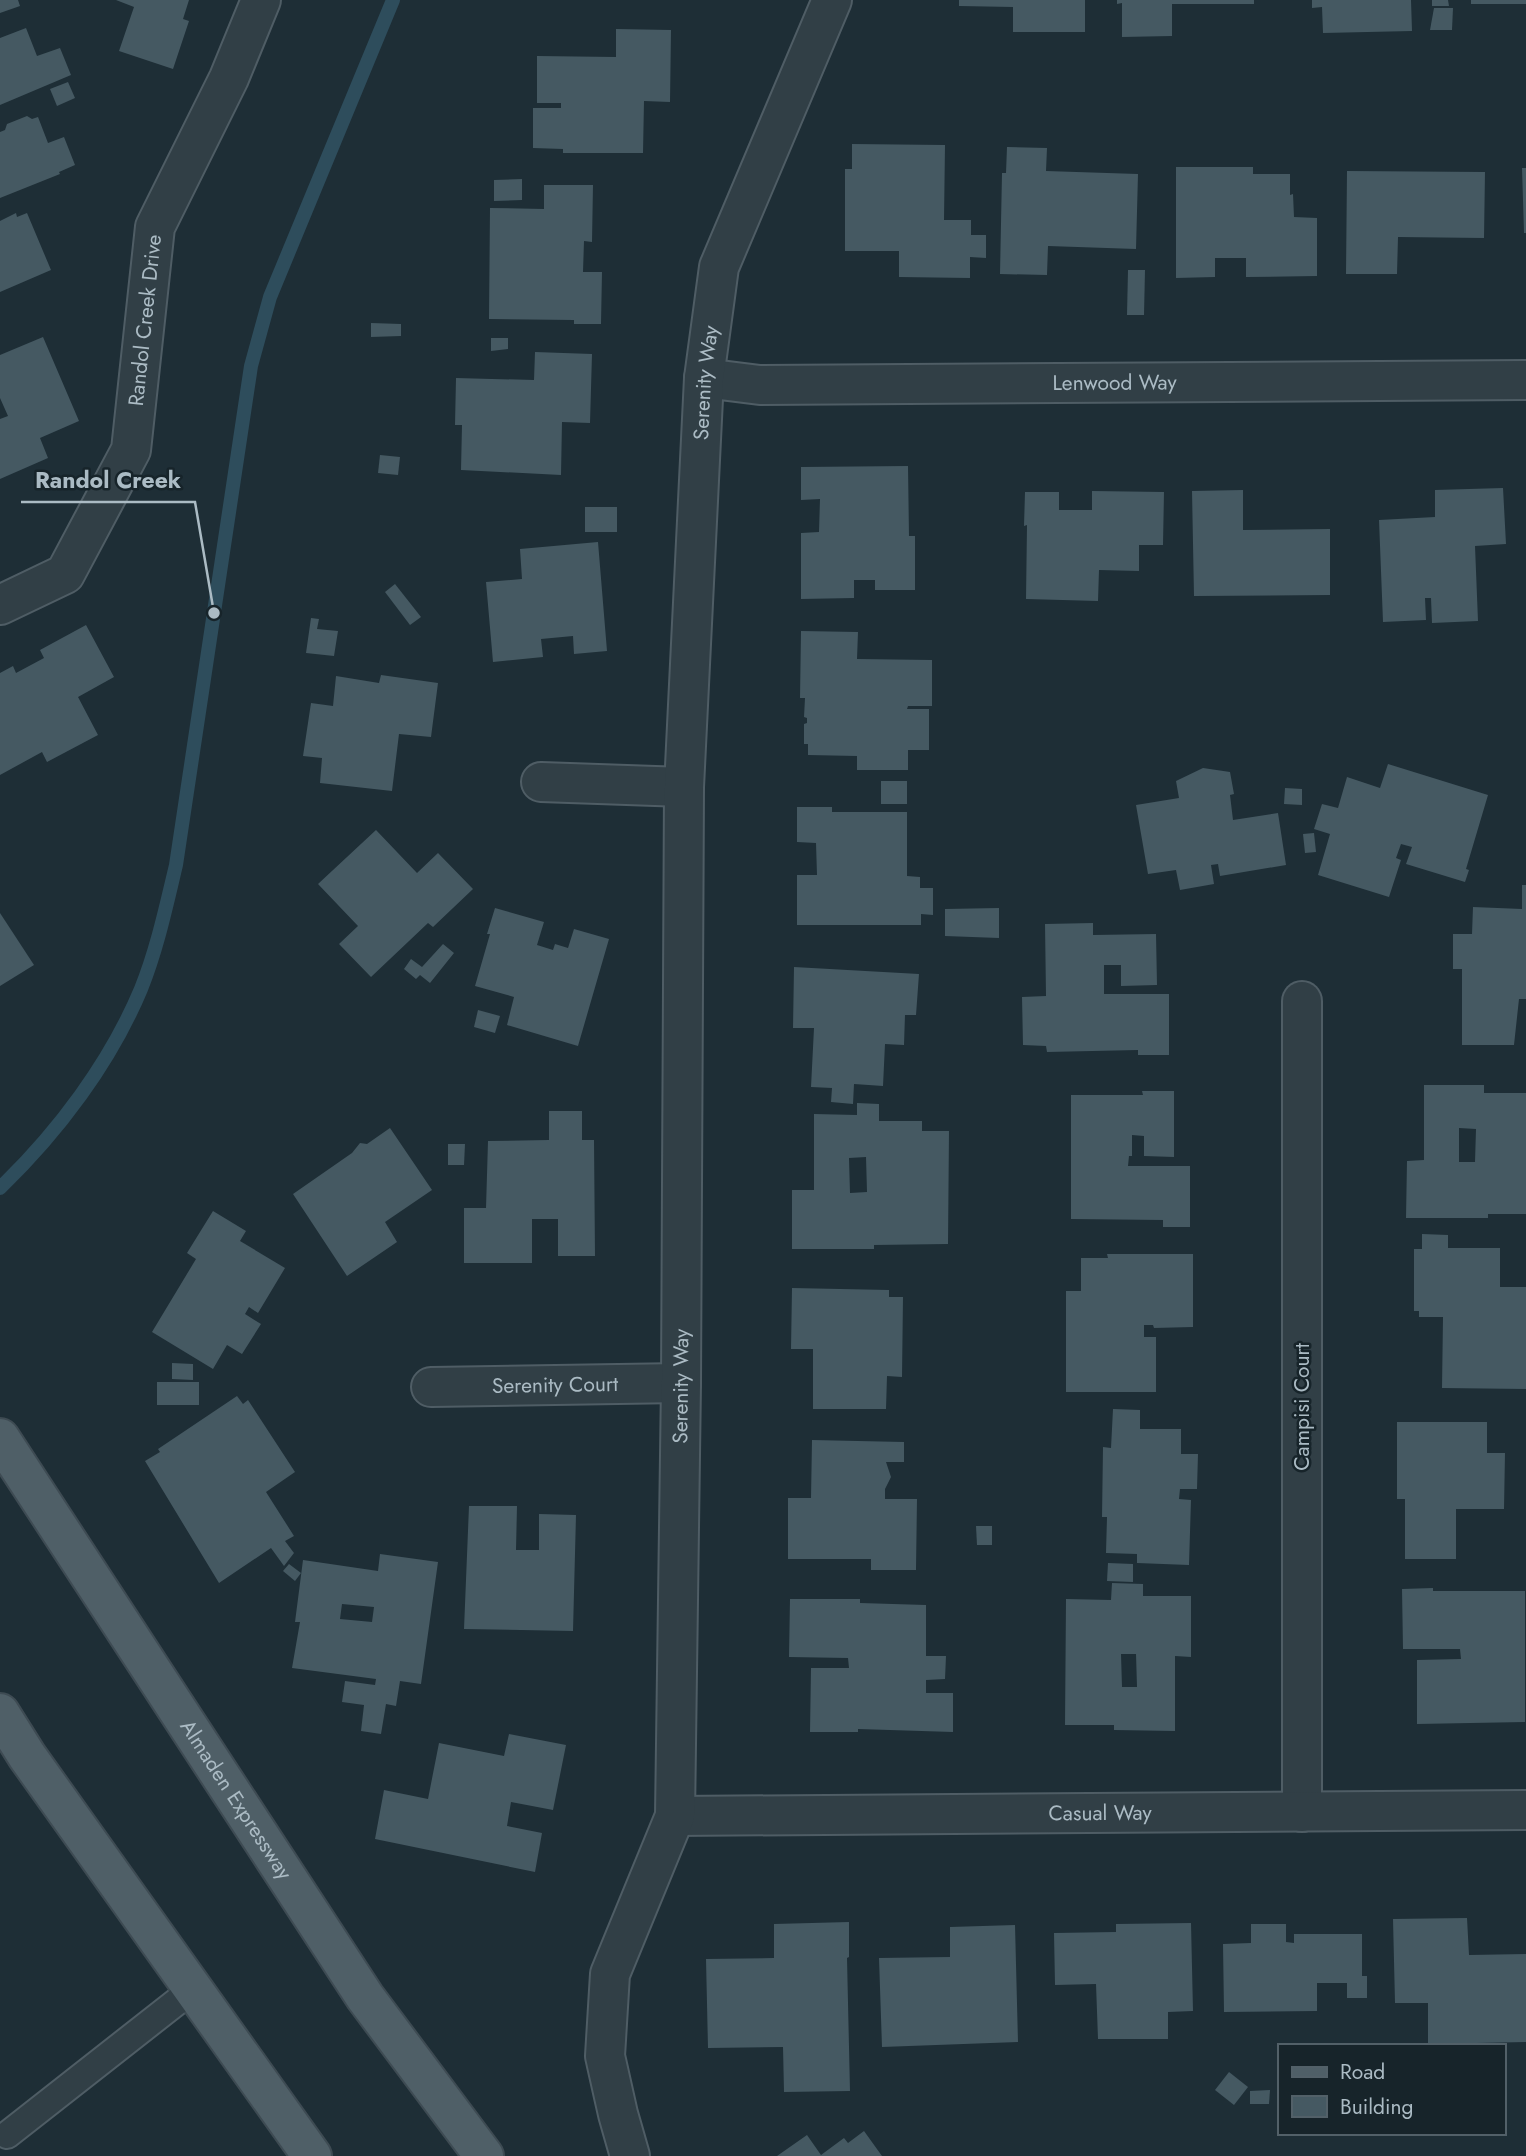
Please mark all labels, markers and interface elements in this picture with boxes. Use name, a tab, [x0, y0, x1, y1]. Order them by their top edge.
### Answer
street label: Randol Creek Drive	[121, 233, 169, 408]
street label: Serenity Way	[686, 323, 726, 441]
street label: Lenwood Way	[1052, 367, 1178, 398]
callout: Randol Creek	[21, 458, 195, 502]
text: Randol Creek	[35, 463, 182, 497]
street label: Serenity Way	[665, 1328, 696, 1444]
street label: Campisi Court	[1287, 1343, 1317, 1471]
street label: Serenity Court	[492, 1369, 618, 1401]
street label: Almaden Expressway	[173, 1714, 300, 1886]
street label: Casual Way	[1048, 1798, 1152, 1828]
legend	[1278, 2044, 1505, 2135]
text: Road	[1340, 2057, 1385, 2087]
text: Building	[1340, 2092, 1413, 2122]

